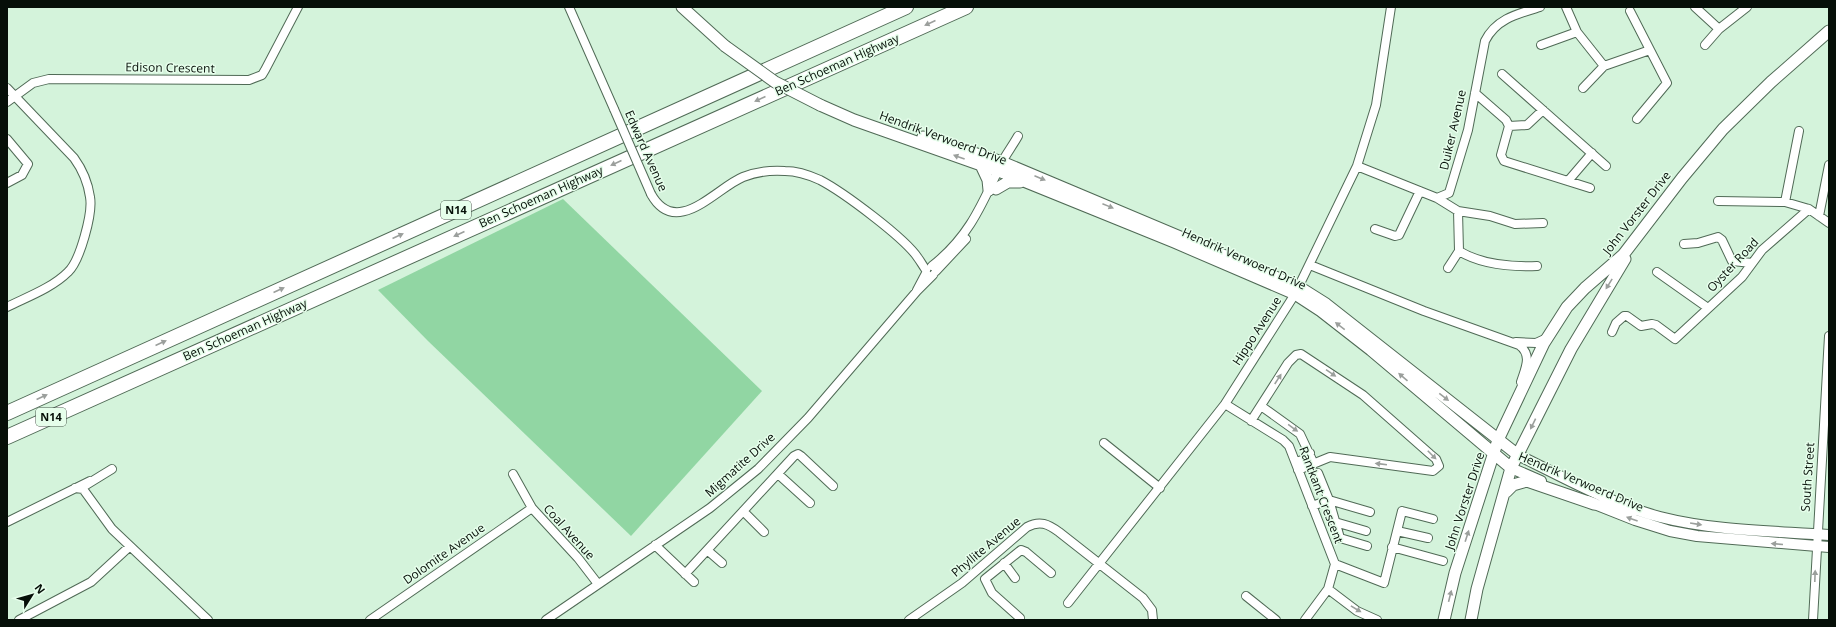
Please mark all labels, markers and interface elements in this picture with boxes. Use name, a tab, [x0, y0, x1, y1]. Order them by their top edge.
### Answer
one-way arrow	[924, 20, 936, 26]
street label: Ben Schoeman Highway	[772, 29, 903, 100]
street label: Edison Crescent	[125, 58, 215, 77]
street label: Duiker Avenue	[1435, 88, 1470, 172]
one-way arrow	[755, 96, 766, 102]
street label: Hendrik Verwoerd Drive	[877, 107, 1009, 169]
street label: Edward Avenue	[621, 108, 672, 194]
one-way arrow	[953, 154, 965, 160]
one-way arrow	[610, 160, 622, 167]
street label: Ben Schoeman Highway	[476, 161, 607, 232]
street label: John Vorster Drive	[1598, 167, 1675, 259]
one-way arrow	[1034, 175, 1046, 181]
road number: N14	[441, 201, 471, 219]
one-way arrow	[1103, 203, 1114, 209]
street label: Hendrik Verwoerd Drive	[1179, 223, 1309, 294]
one-way arrow	[453, 231, 465, 237]
one-way arrow	[392, 233, 403, 239]
street label: Oyster Road	[1703, 234, 1762, 296]
one-way arrow	[1605, 279, 1613, 289]
one-way arrow	[274, 287, 285, 293]
street label: Hippo Avenue	[1228, 293, 1285, 368]
street label: Ben Schoeman Highway	[180, 294, 311, 365]
one-way arrow	[1335, 322, 1346, 330]
one-way arrow	[155, 340, 166, 346]
one-way arrow	[1326, 369, 1336, 377]
one-way arrow	[1397, 373, 1408, 382]
one-way arrow	[1274, 374, 1282, 384]
one-way arrow	[1438, 393, 1449, 402]
one-way arrow	[37, 394, 48, 400]
road number: N14	[36, 408, 66, 426]
one-way arrow	[1530, 418, 1536, 429]
one-way arrow	[1287, 424, 1298, 432]
street label: Migmatite Drive	[701, 428, 779, 501]
street label: South Street	[1797, 442, 1818, 512]
street label: Rantkant Crescent	[1295, 444, 1348, 546]
street label: Hendrik Verwoerd Drive	[1516, 447, 1647, 516]
one-way arrow	[1427, 450, 1436, 460]
street label: John Vorster Drive	[1440, 450, 1488, 553]
one-way arrow	[1375, 461, 1388, 467]
street label: Coal Avenue	[540, 500, 599, 563]
street label: Phyllite Avenue	[947, 512, 1024, 581]
one-way arrow	[1626, 516, 1638, 522]
street label: Dolomite Avenue	[399, 519, 488, 588]
one-way arrow	[1690, 521, 1702, 527]
one-way arrow	[1464, 530, 1470, 542]
one-way arrow	[1771, 540, 1783, 547]
one-way arrow	[1811, 570, 1818, 582]
north arrow	[12, 575, 52, 615]
text: N	[32, 581, 49, 597]
one-way arrow	[1447, 590, 1453, 603]
one-way arrow	[1350, 606, 1362, 613]

